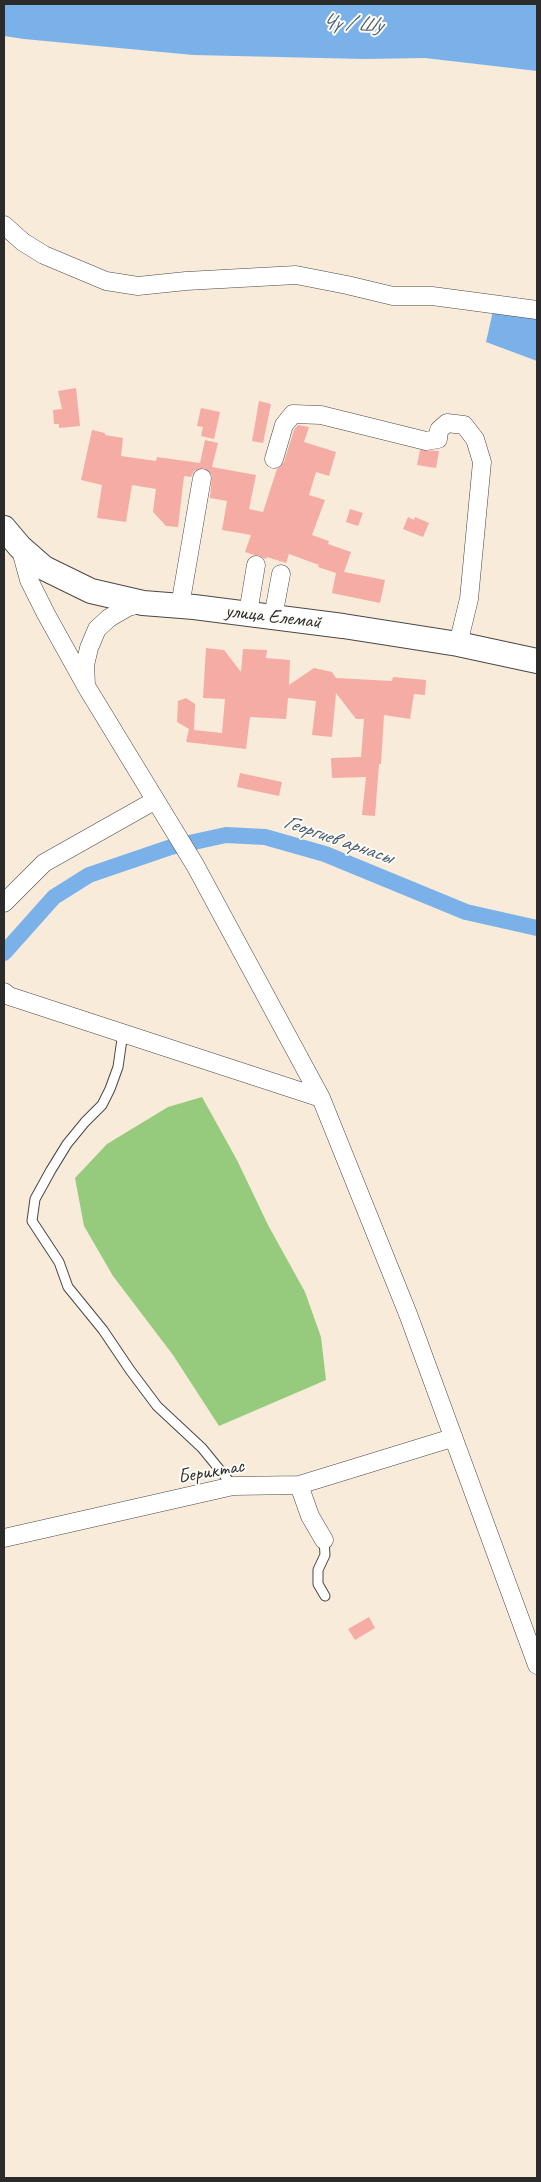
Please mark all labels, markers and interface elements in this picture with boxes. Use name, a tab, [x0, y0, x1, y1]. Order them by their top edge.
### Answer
water label: Чү / Шу	[321, 9, 383, 39]
street label: улица Елемай	[224, 599, 322, 635]
water label: Георгиев арнасы	[280, 810, 396, 870]
street label: Бериктас	[176, 1454, 246, 1490]

